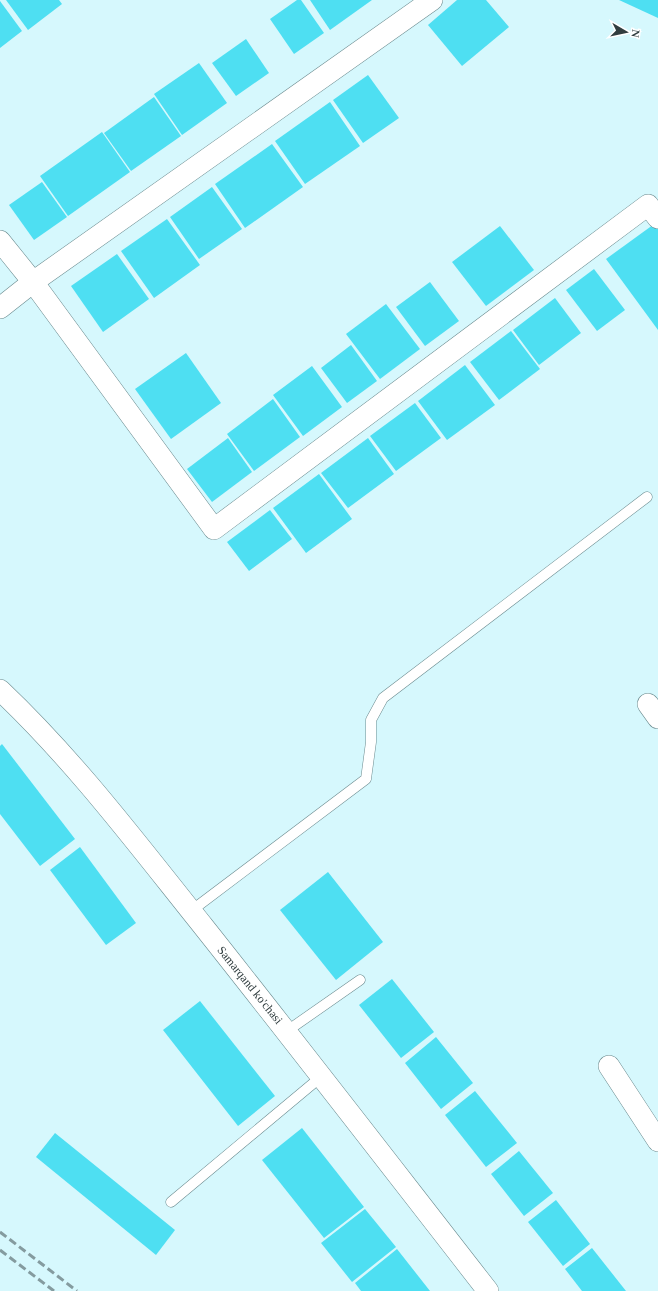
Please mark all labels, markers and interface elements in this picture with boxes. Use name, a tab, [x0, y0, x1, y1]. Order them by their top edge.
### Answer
north arrow	[606, 12, 646, 52]
text: N	[629, 29, 642, 38]
street label: Samarqand ko'chasi	[214, 943, 286, 1027]

